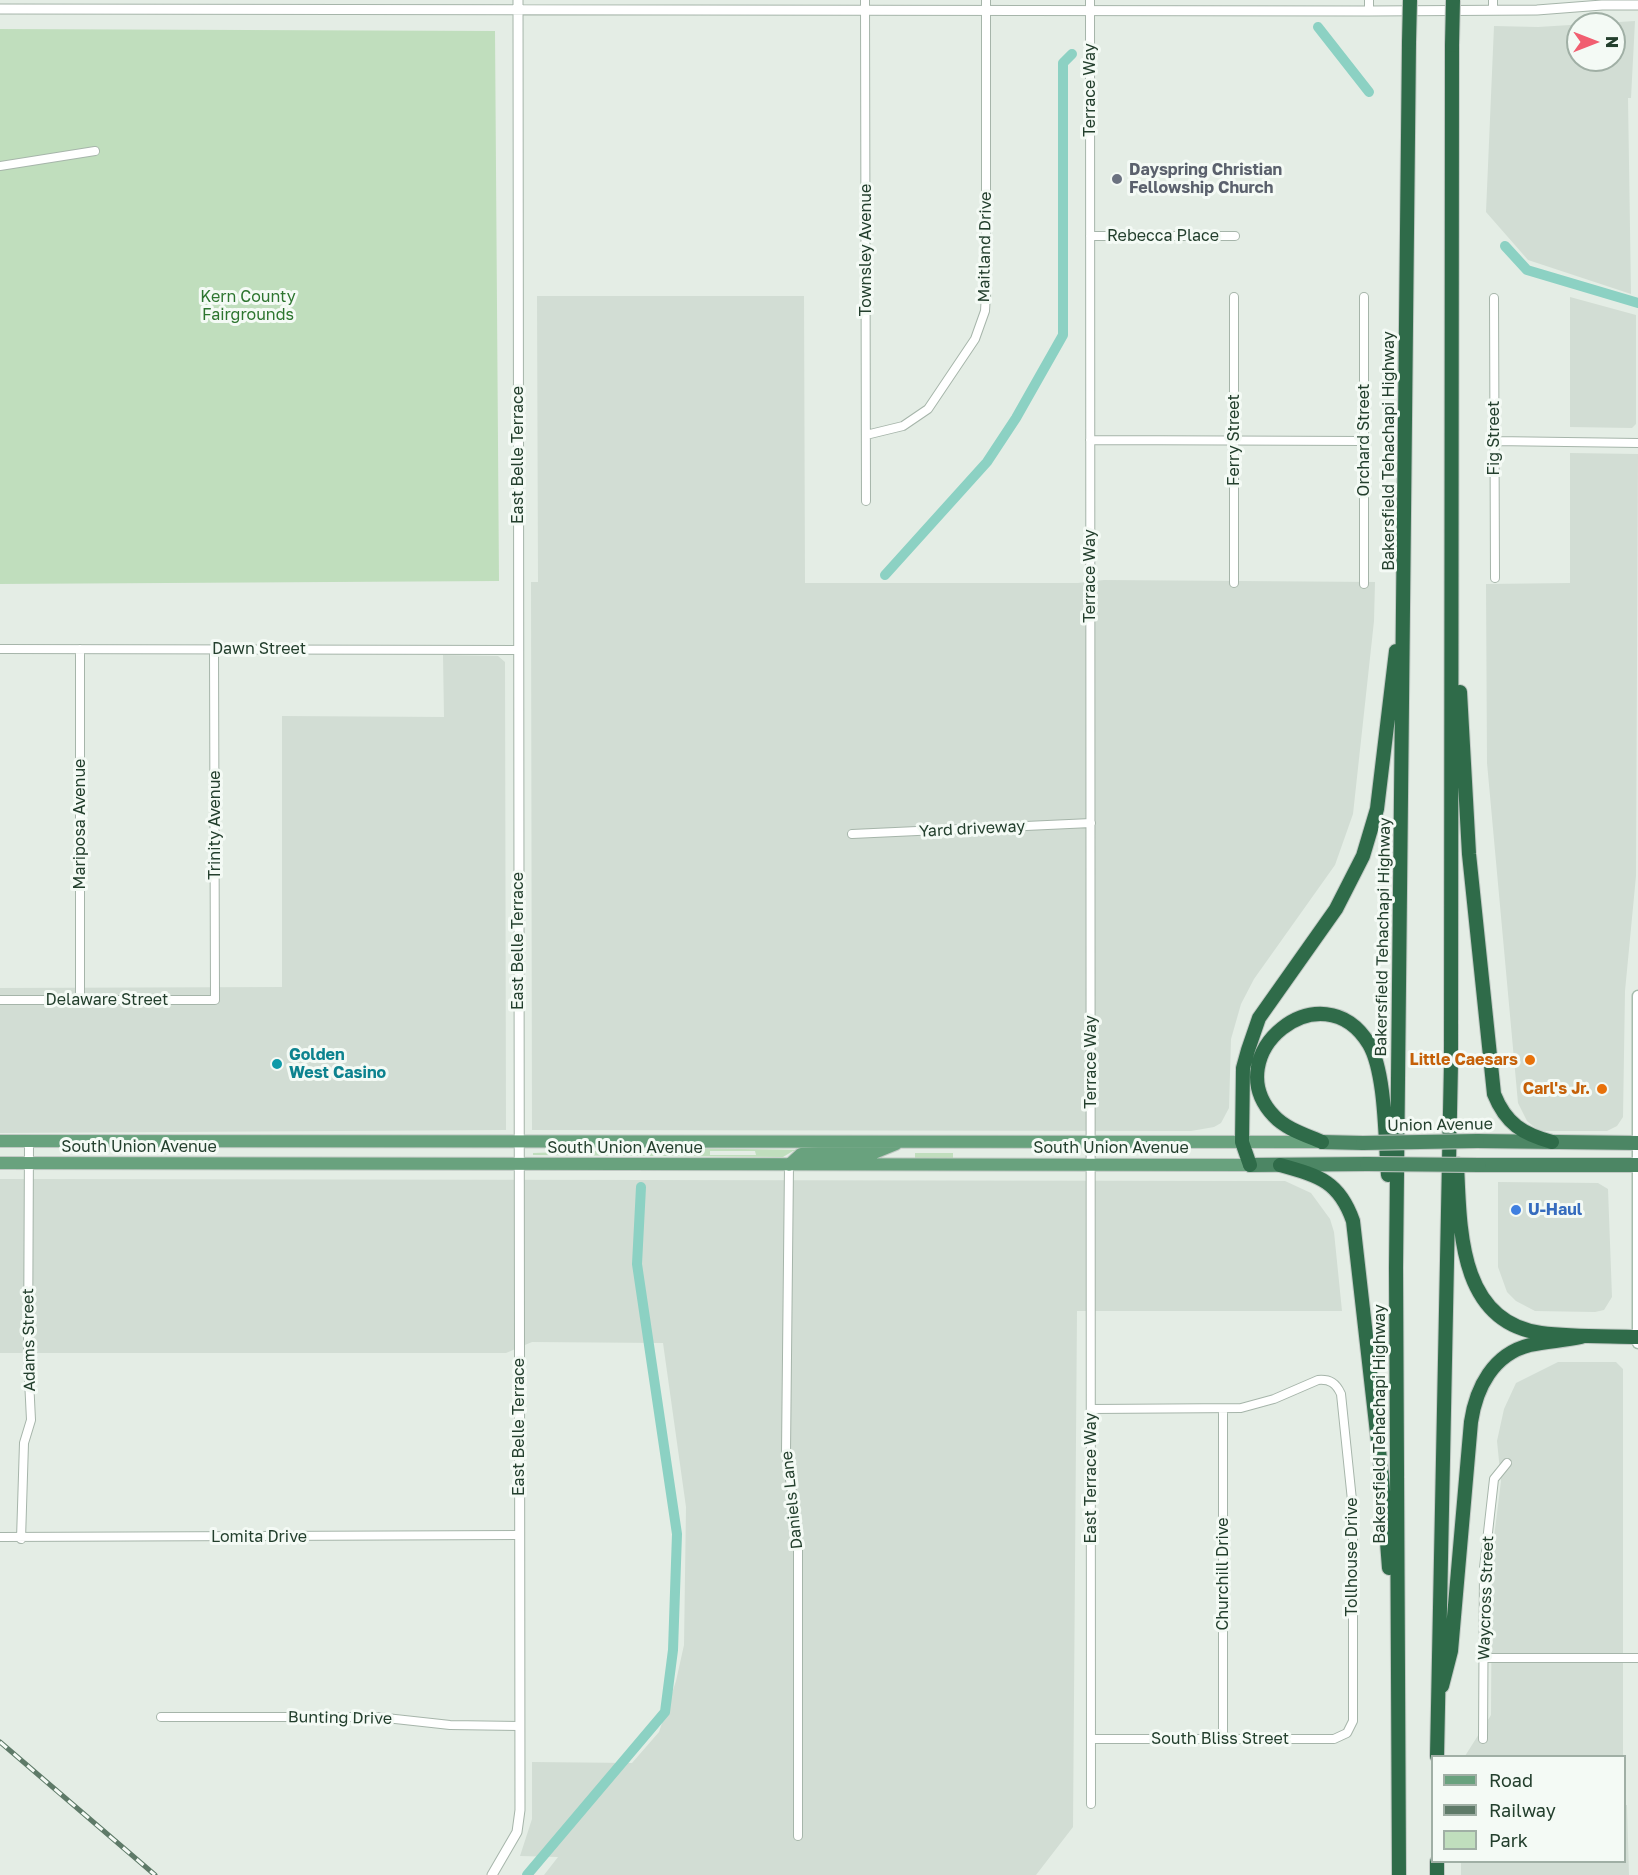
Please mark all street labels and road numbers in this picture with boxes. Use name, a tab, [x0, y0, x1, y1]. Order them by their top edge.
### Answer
street label: Terrace Way	[1080, 43, 1100, 137]
street label: Townsley Avenue	[856, 184, 876, 316]
street label: Maitland Drive	[974, 191, 996, 303]
street label: Rebecca Place	[1107, 226, 1219, 246]
street label: Bakersfield Tehachapi Highway	[1379, 331, 1399, 571]
street label: Orchard Street	[1354, 384, 1374, 496]
street label: East Belle Terrace	[508, 386, 528, 524]
street label: Ferry Street	[1224, 394, 1244, 486]
street label: Fig Street	[1484, 400, 1504, 476]
street label: Terrace Way	[1080, 529, 1100, 623]
street label: Dawn Street	[212, 639, 306, 659]
street label: Mariposa Avenue	[70, 759, 90, 889]
street label: Trinity Avenue	[205, 770, 225, 880]
street label: Yard driveway	[918, 817, 1026, 841]
street label: Bakersfield Tehachapi Highway	[1371, 817, 1395, 1057]
street label: East Belle Terrace	[508, 872, 528, 1010]
street label: Delaware Street	[46, 990, 168, 1010]
street label: Terrace Way	[1081, 1015, 1101, 1109]
street label: Union Avenue	[1387, 1114, 1493, 1136]
street label: South Union Avenue	[61, 1137, 217, 1157]
street label: South Union Avenue	[547, 1138, 703, 1158]
street label: South Union Avenue	[1033, 1138, 1189, 1158]
street label: Adams Street	[18, 1288, 40, 1392]
street label: Bakersfield Tehachapi Highway	[1370, 1304, 1390, 1544]
street label: East Belle Terrace	[509, 1358, 529, 1496]
street label: East Terrace Way	[1081, 1412, 1101, 1544]
street label: Daniels Lane	[777, 1450, 807, 1550]
street label: Tollhouse Drive	[1342, 1498, 1362, 1616]
street label: Churchill Drive	[1213, 1517, 1233, 1631]
street label: Lomita Drive	[211, 1527, 307, 1547]
street label: Waycross Street	[1474, 1535, 1498, 1661]
street label: Bunting Drive	[288, 1707, 392, 1729]
street label: South Bliss Street	[1151, 1729, 1289, 1749]

